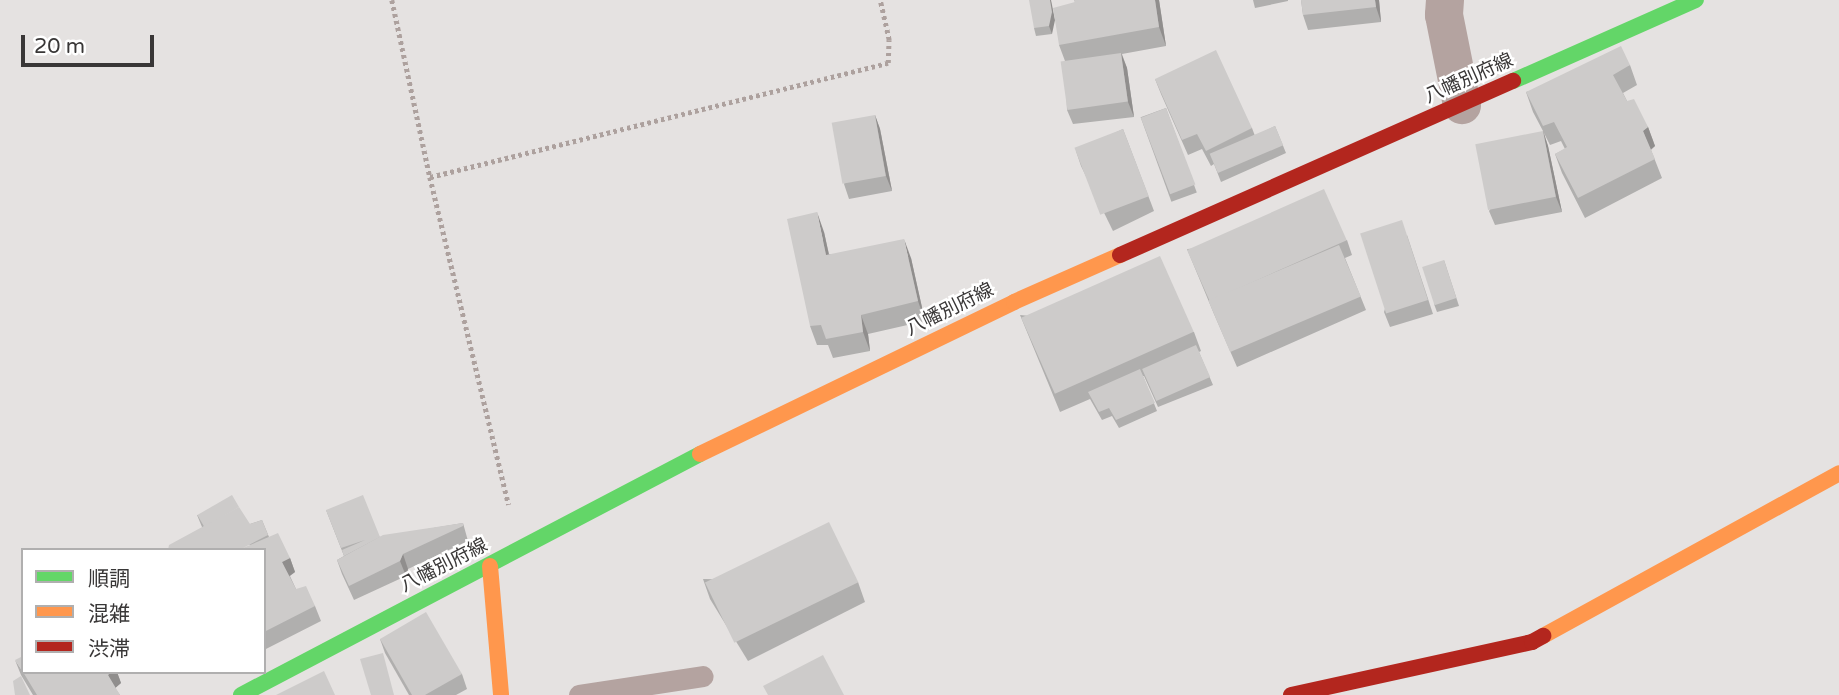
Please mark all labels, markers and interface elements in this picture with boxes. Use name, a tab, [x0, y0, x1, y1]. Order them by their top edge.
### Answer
scale bar	[24, 21, 158, 65]
text: 20 m	[34, 34, 85, 59]
street label: 八幡別府線	[1421, 49, 1517, 109]
street label: 八幡別府線	[902, 279, 998, 341]
street label: 八幡別府線	[397, 534, 491, 598]
legend	[21, 548, 266, 674]
text: 順調	[88, 567, 130, 592]
text: 混雑	[88, 602, 130, 627]
text: 渋滞	[88, 637, 130, 662]

